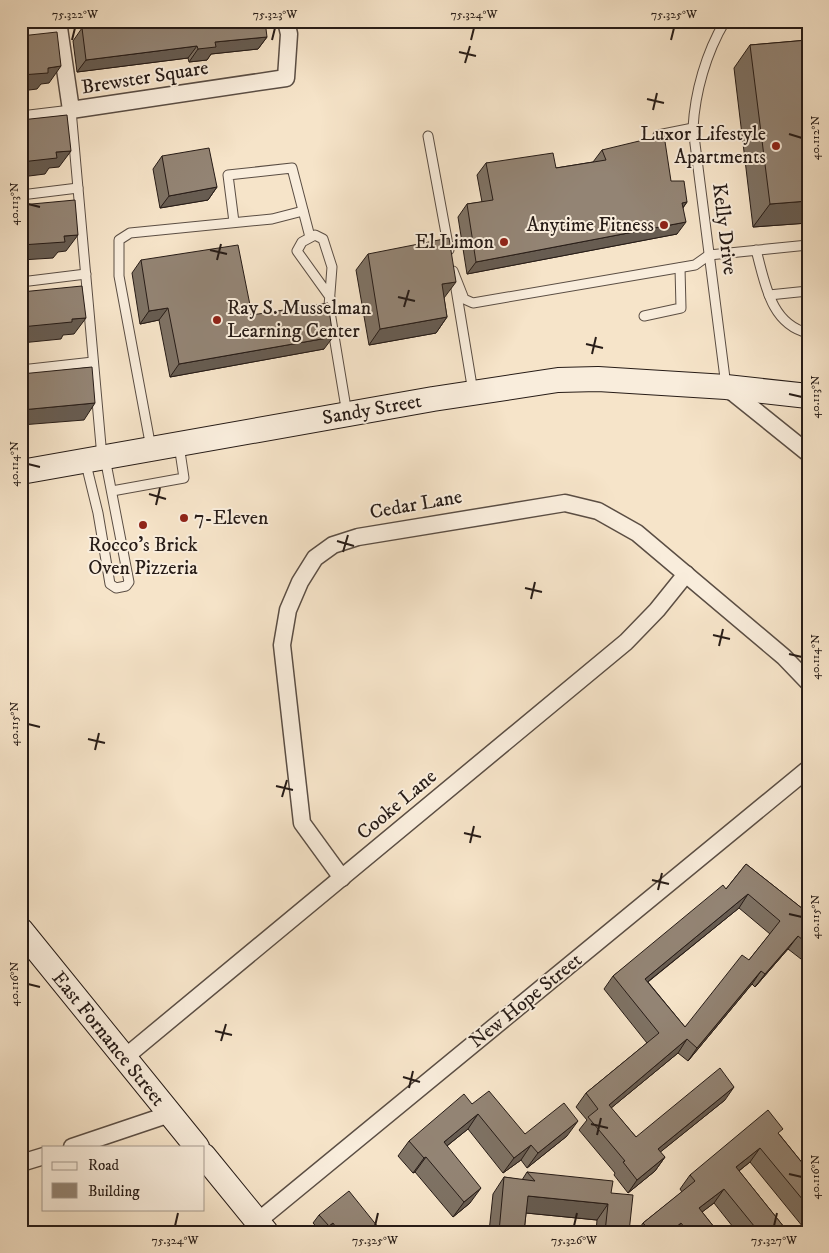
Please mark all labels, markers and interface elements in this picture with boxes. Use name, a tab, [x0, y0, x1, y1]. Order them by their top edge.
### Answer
text: 75.322°W	[52, 7, 99, 22]
text: 75.323°W	[253, 7, 298, 22]
text: 75.324°W	[451, 7, 498, 22]
text: 75.325°W	[651, 7, 698, 22]
street label: Brewster Square	[80, 56, 210, 100]
text: 40.112°N	[808, 116, 823, 160]
place label: Luxor Lifestyle Apartments	[640, 122, 766, 170]
marker: Luxor Lifestyle Apartments	[770, 140, 782, 152]
text: 40.113°N	[7, 182, 22, 226]
street label: Kelly Drive	[706, 182, 742, 276]
place label: Anytime Fitness	[527, 213, 654, 238]
marker: Anytime Fitness	[658, 219, 670, 231]
place label: El Limon	[415, 230, 495, 255]
marker: El Limon	[498, 236, 510, 248]
place label: Ray S. Musselman Learning Center	[227, 296, 372, 344]
marker: Ray S. Musselman Learning Center	[211, 314, 223, 326]
text: 40.113°N	[808, 375, 823, 419]
street label: Sandy Street	[320, 389, 424, 431]
text: 40.114°N	[7, 441, 22, 487]
street label: Cedar Lane	[368, 485, 464, 525]
place label: 7-Eleven	[194, 506, 269, 531]
marker: 7-Eleven	[178, 512, 190, 524]
marker: Rocco's Brick Oven Pizzeria	[137, 519, 149, 531]
place label: Rocco's Brick Oven Pizzeria	[88, 533, 198, 581]
text: 40.114°N	[808, 634, 823, 680]
text: 40.115°N	[7, 702, 22, 746]
street label: Cooke Lane	[352, 764, 442, 846]
text: 40.115°N	[808, 895, 823, 939]
street label: New Hope Street	[465, 948, 587, 1054]
text: 40.116°N	[7, 961, 22, 1006]
street label: East Fornance Street	[46, 966, 170, 1112]
legend	[42, 1146, 205, 1210]
text: 40.116°N	[808, 1154, 823, 1199]
text: Road	[88, 1156, 120, 1175]
text: Building	[88, 1182, 140, 1201]
text: 75.324°W	[152, 1233, 199, 1248]
text: 75.325°W	[352, 1233, 399, 1248]
text: 75.326°W	[551, 1233, 598, 1248]
text: 75.327°W	[751, 1233, 798, 1248]

